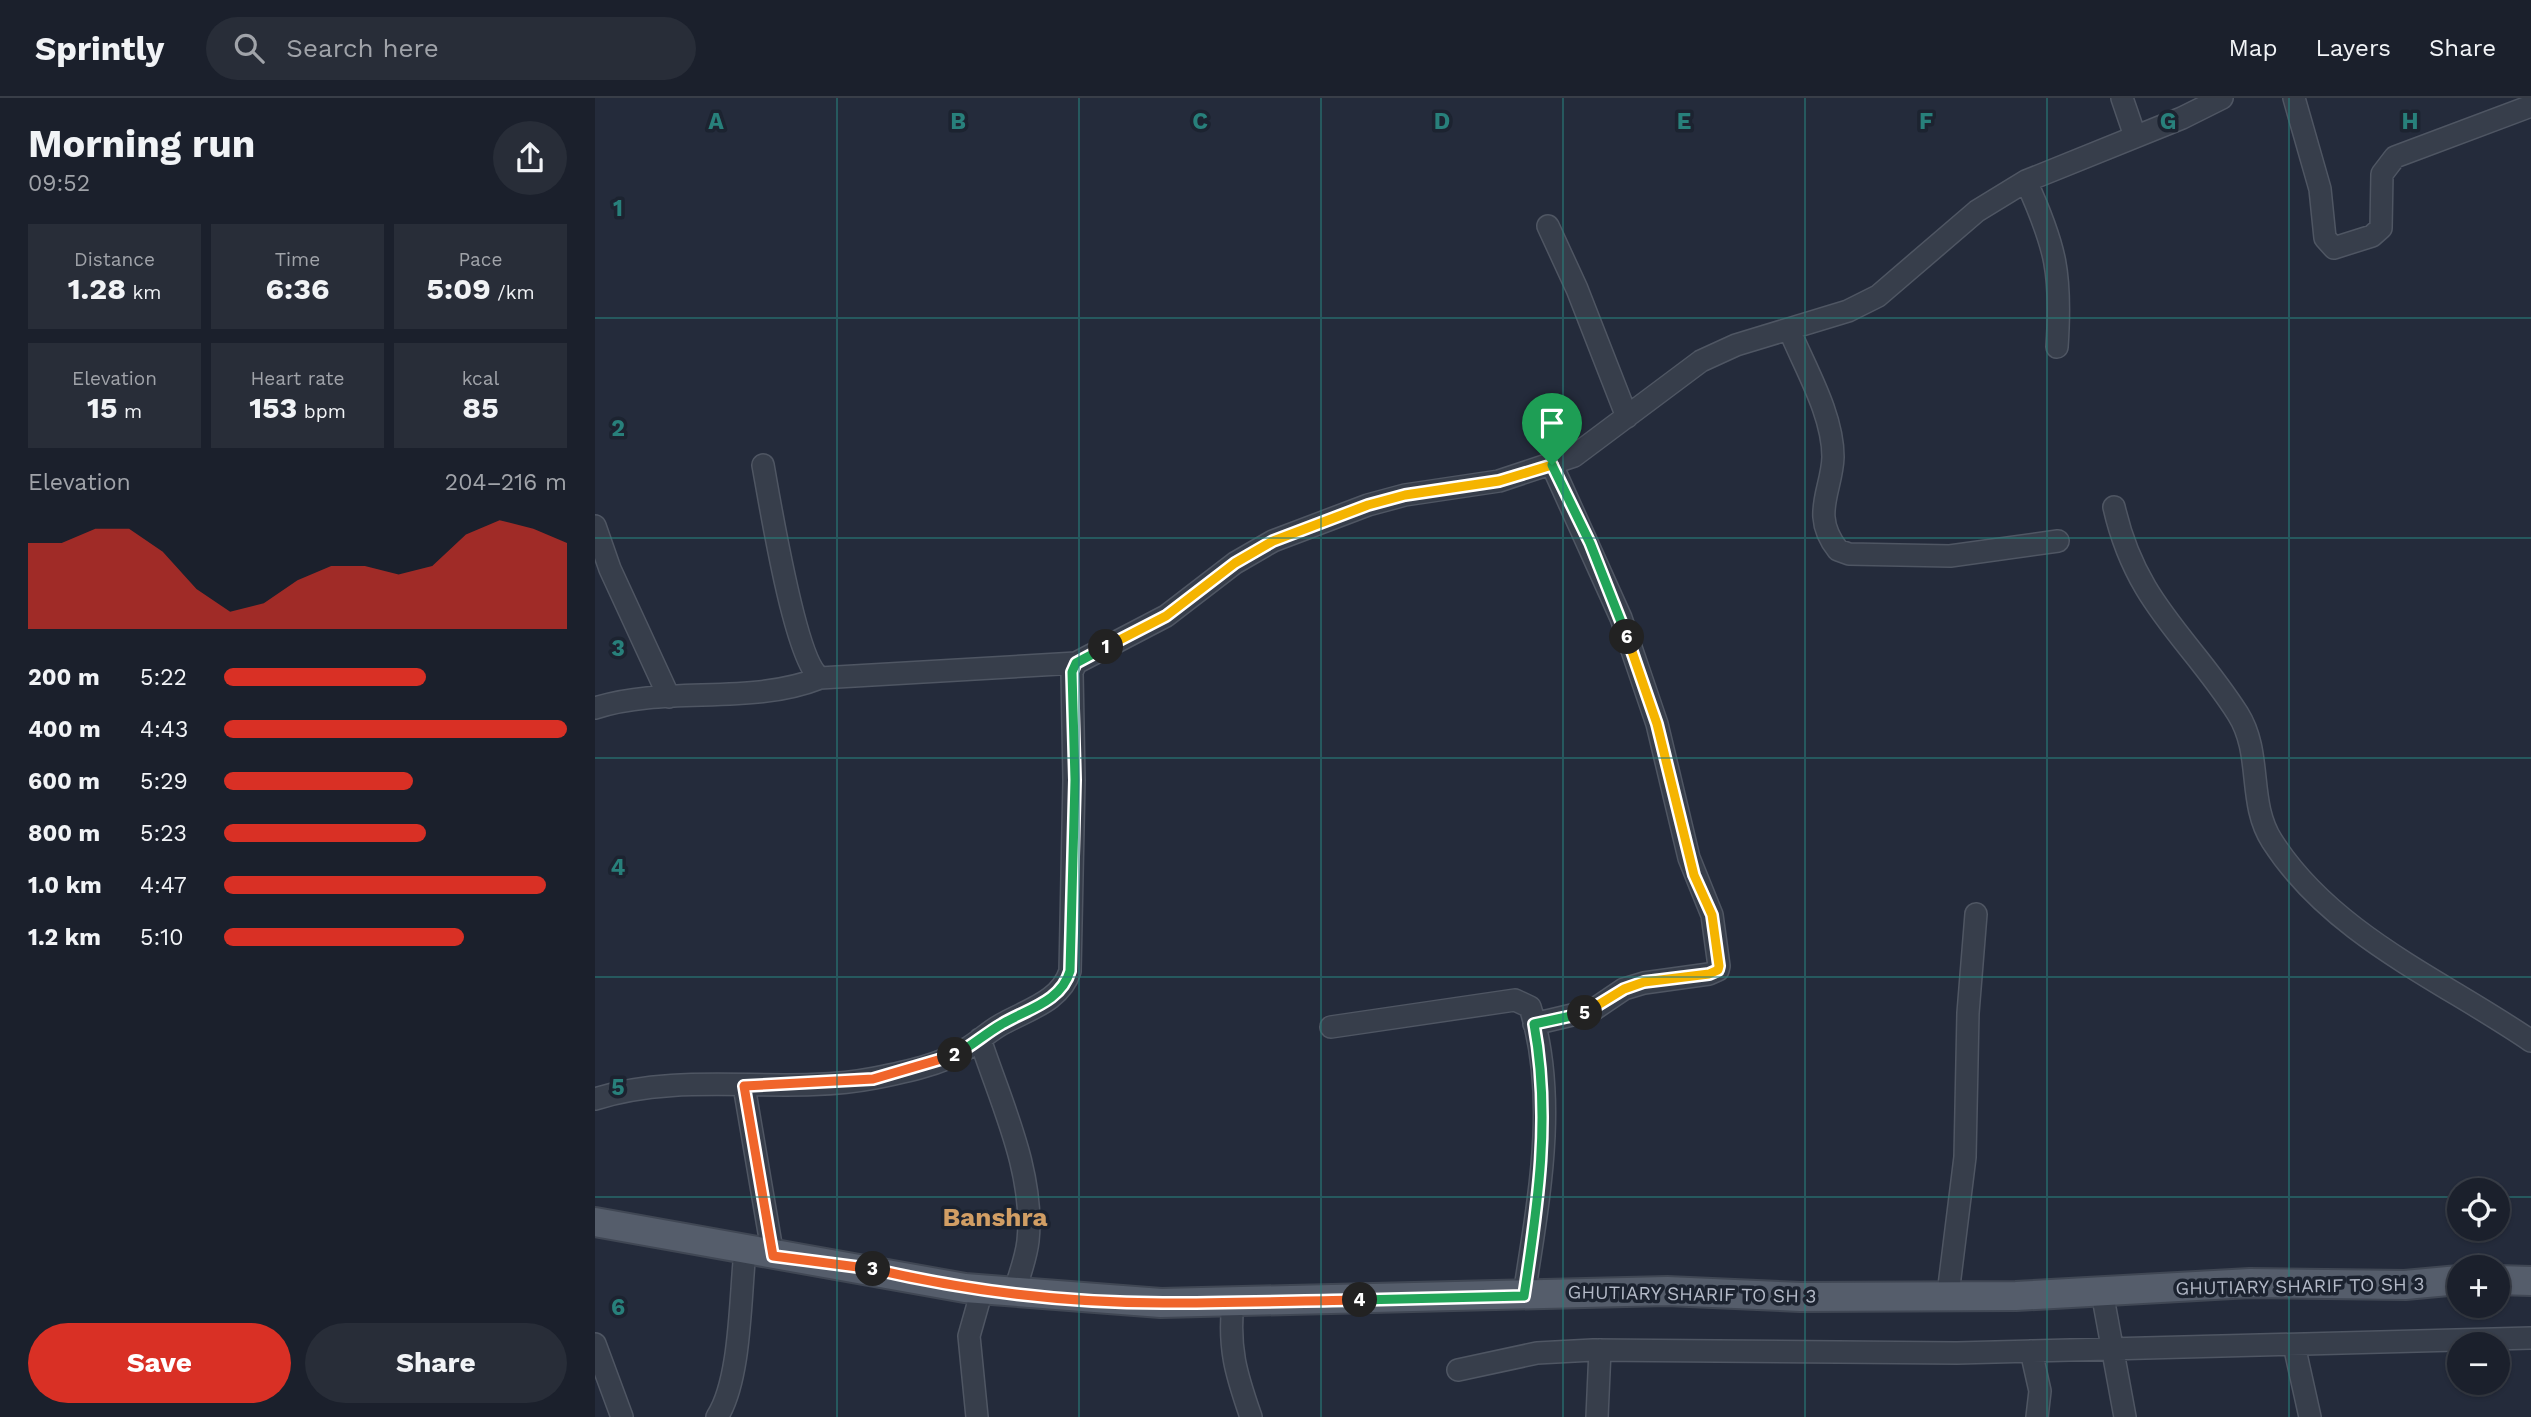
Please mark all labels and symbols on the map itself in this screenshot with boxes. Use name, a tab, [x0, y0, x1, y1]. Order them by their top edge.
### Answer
text: A	[708, 108, 724, 135]
text: B	[950, 108, 966, 135]
text: C	[1192, 108, 1208, 135]
text: D	[1434, 108, 1450, 135]
text: E	[1677, 108, 1691, 135]
text: F	[1919, 108, 1933, 135]
text: G	[2160, 108, 2176, 135]
text: H	[2401, 108, 2419, 135]
text: 1	[613, 195, 623, 222]
pin	[1522, 393, 1582, 465]
text: 2	[611, 415, 625, 442]
pin: 6	[1609, 620, 1645, 654]
pin: 1	[1089, 630, 1123, 664]
text: 3	[611, 635, 625, 662]
text: 4	[611, 854, 626, 881]
pin: 5	[1567, 996, 1602, 1030]
pin: 2	[937, 1038, 973, 1072]
text: 5	[611, 1074, 625, 1101]
district label: Banshra	[942, 1202, 1048, 1232]
pin: 3	[855, 1252, 891, 1286]
street label: GHUTIARY SHARIF TO SH 3	[2175, 1272, 2425, 1300]
street label: GHUTIARY SHARIF TO SH 3	[1567, 1280, 1817, 1308]
pin: 4	[1343, 1282, 1377, 1318]
text: 6	[611, 1294, 625, 1321]

